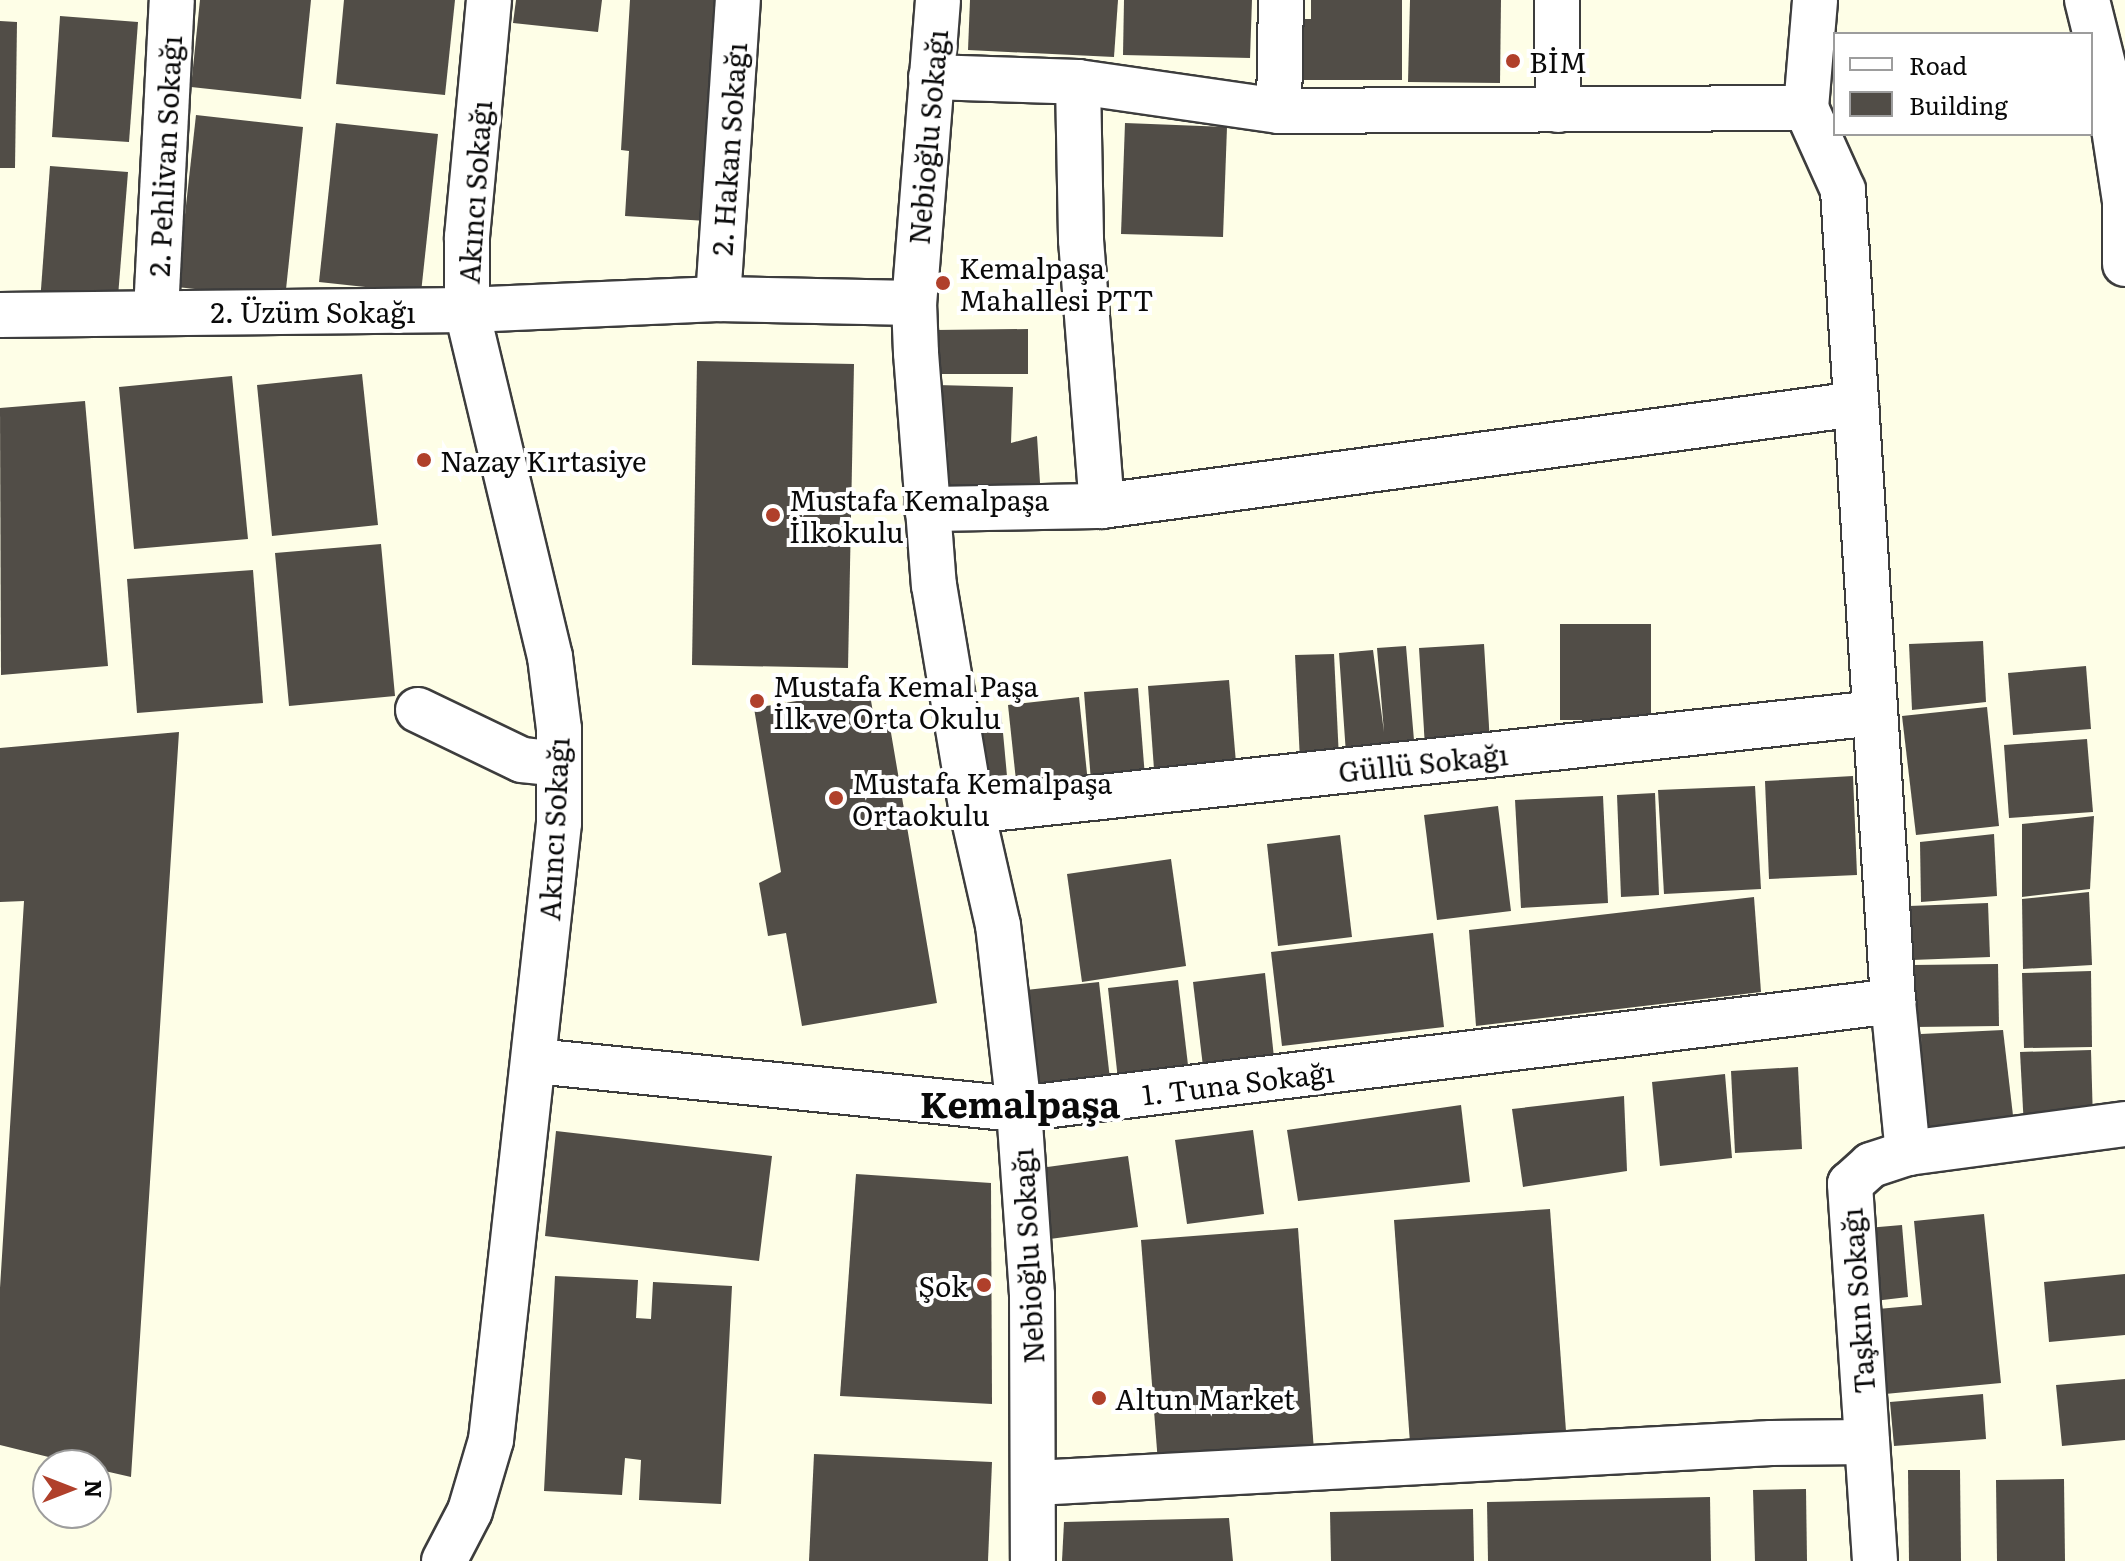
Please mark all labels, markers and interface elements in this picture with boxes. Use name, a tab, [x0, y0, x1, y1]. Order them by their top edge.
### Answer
street label: Nebioğlu Sokağı	[901, 28, 953, 246]
legend	[1833, 32, 2093, 136]
street label: 2. Pehlivan Sokağı	[141, 35, 187, 277]
street label: 2. Hakan Sokağı	[704, 41, 752, 257]
place label: BİM	[1529, 44, 1587, 78]
text: Road	[1909, 47, 1967, 82]
marker: BİM	[1504, 52, 1522, 70]
text: Building	[1909, 87, 2008, 122]
street label: Akıncı Sokağı	[451, 99, 497, 285]
place label: Kemalpaşa Mahallesi PTT	[959, 250, 1154, 316]
marker: Kemalpaşa Mahallesi PTT	[934, 274, 952, 292]
street label: 2. Üzüm Sokağı	[211, 294, 415, 328]
place label: Nazay Kırtasiye	[440, 443, 647, 477]
marker: Nazay Kırtasiye	[415, 451, 433, 469]
place label: Mustafa Kemalpaşa İlkokulu	[789, 482, 1049, 548]
marker: Mustafa Kemalpaşa İlkokulu	[764, 506, 782, 524]
place label: Mustafa Kemal Paşa İlk ve Orta Okulu	[773, 668, 1039, 734]
marker: Mustafa Kemal Paşa İlk ve Orta Okulu	[748, 692, 766, 710]
street label: Akıncı Sokağı	[531, 736, 575, 922]
street label: Güllü Sokağı	[1337, 736, 1509, 788]
place label: Mustafa Kemalpaşa Ortaokulu	[852, 765, 1112, 831]
marker: Mustafa Kemalpaşa Ortaokulu	[827, 789, 845, 807]
street label: 1. Tuna Sokağı	[1140, 1054, 1336, 1110]
district label: Kemalpaşa	[920, 1081, 1120, 1125]
street label: Nebioğlu Sokağı	[1005, 1147, 1049, 1365]
street label: Taşkın Sokağı	[1834, 1207, 1880, 1395]
place label: Şok	[918, 1268, 968, 1302]
marker: Şok	[975, 1276, 993, 1294]
place label: Altun Market	[1115, 1381, 1295, 1415]
marker: Altun Market	[1090, 1389, 1108, 1407]
north arrow	[32, 1449, 112, 1529]
text: N	[78, 1480, 111, 1498]

